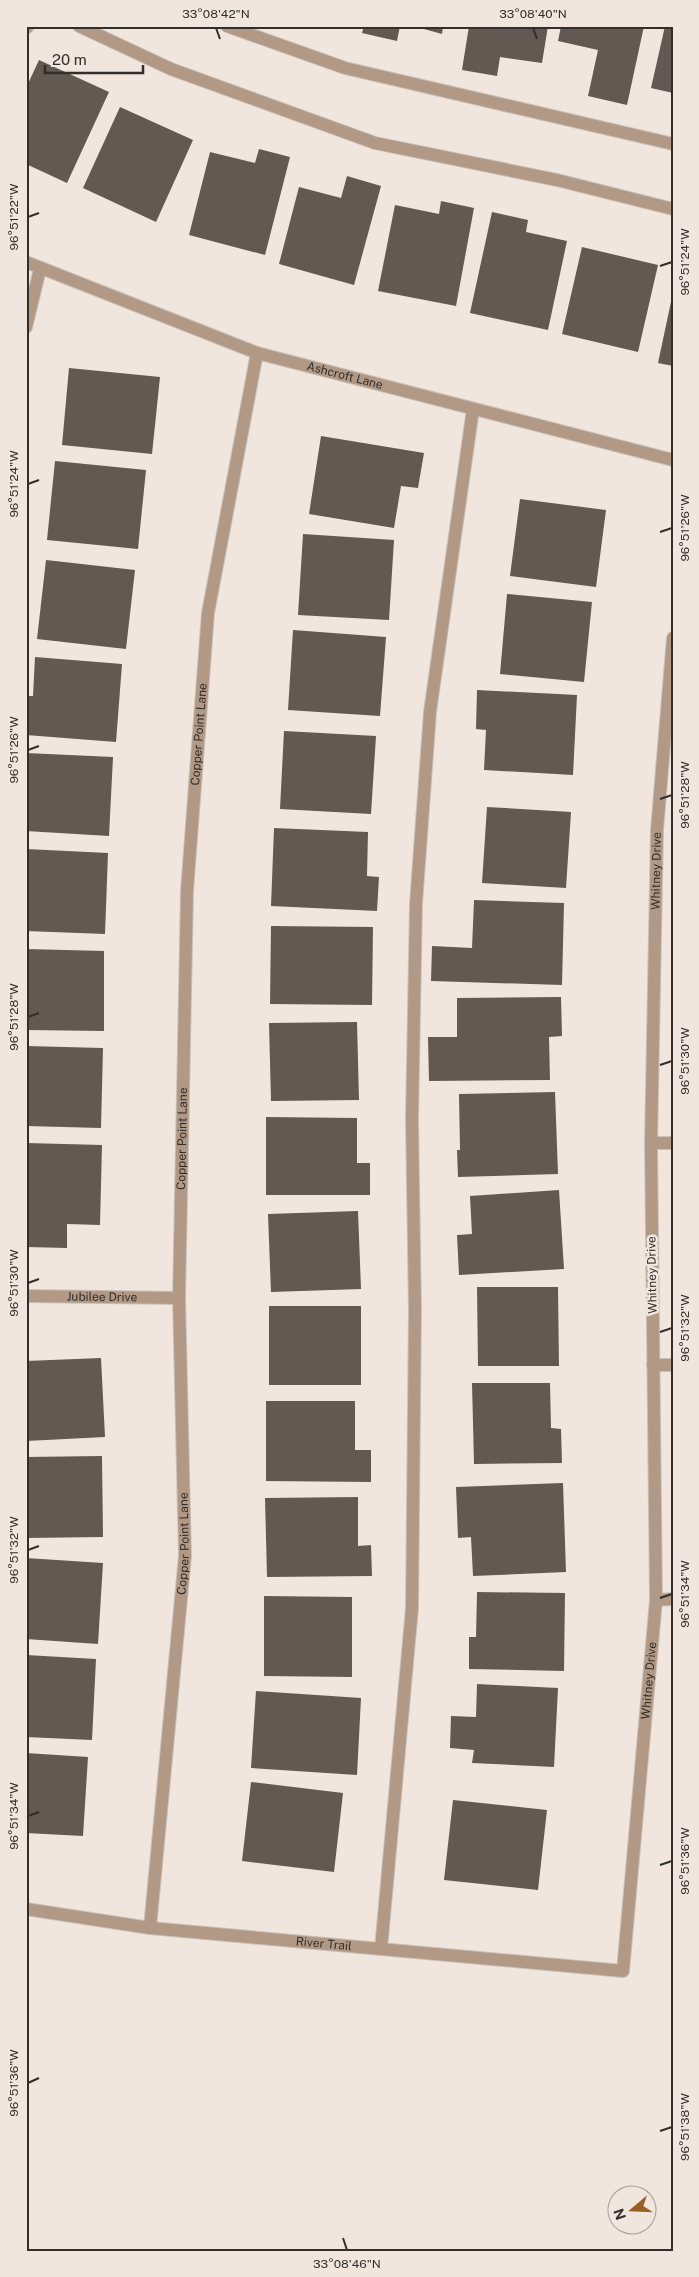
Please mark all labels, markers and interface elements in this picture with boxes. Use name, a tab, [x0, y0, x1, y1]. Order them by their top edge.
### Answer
text: 33°08'42"N	[182, 7, 250, 21]
text: 33°08'40"N	[499, 7, 567, 21]
scale bar	[45, 42, 142, 74]
text: 20 m	[52, 51, 87, 68]
text: 96°51'22"W	[7, 183, 21, 250]
text: 96°51'24"W	[678, 228, 692, 296]
street label: Ashcroft Lane	[305, 359, 385, 392]
text: 96°51'24"W	[7, 450, 21, 518]
text: 96°51'26"W	[678, 494, 692, 562]
street label: Copper Point Lane	[188, 682, 210, 786]
text: 96°51'26"W	[7, 716, 21, 784]
text: 96°51'28"W	[678, 761, 692, 829]
street label: Whitney Drive	[648, 832, 664, 910]
text: 96°51'28"W	[7, 983, 21, 1051]
text: 96°51'30"W	[678, 1027, 692, 1095]
street label: Copper Point Lane	[174, 1087, 190, 1190]
street label: Whitney Drive	[644, 1236, 660, 1314]
text: 96°51'30"W	[7, 1249, 21, 1317]
street label: Jubilee Drive	[67, 1290, 138, 1304]
text: 96°51'32"W	[678, 1294, 692, 1362]
street label: Copper Point Lane	[174, 1492, 192, 1595]
text: 96°51'32"W	[7, 1516, 21, 1584]
text: 96°51'34"W	[678, 1560, 692, 1628]
street label: Whitney Drive	[638, 1641, 659, 1720]
text: 96°51'34"W	[7, 1782, 21, 1850]
text: 96°51'36"W	[678, 1827, 692, 1895]
street label: River Trail	[295, 1934, 353, 1953]
text: 96°51'36"W	[7, 2049, 21, 2117]
text: 96°51'38"W	[678, 2093, 692, 2161]
north arrow	[606, 2184, 656, 2234]
text: N	[610, 2206, 629, 2222]
text: 33°08'46"N	[313, 2257, 381, 2271]

